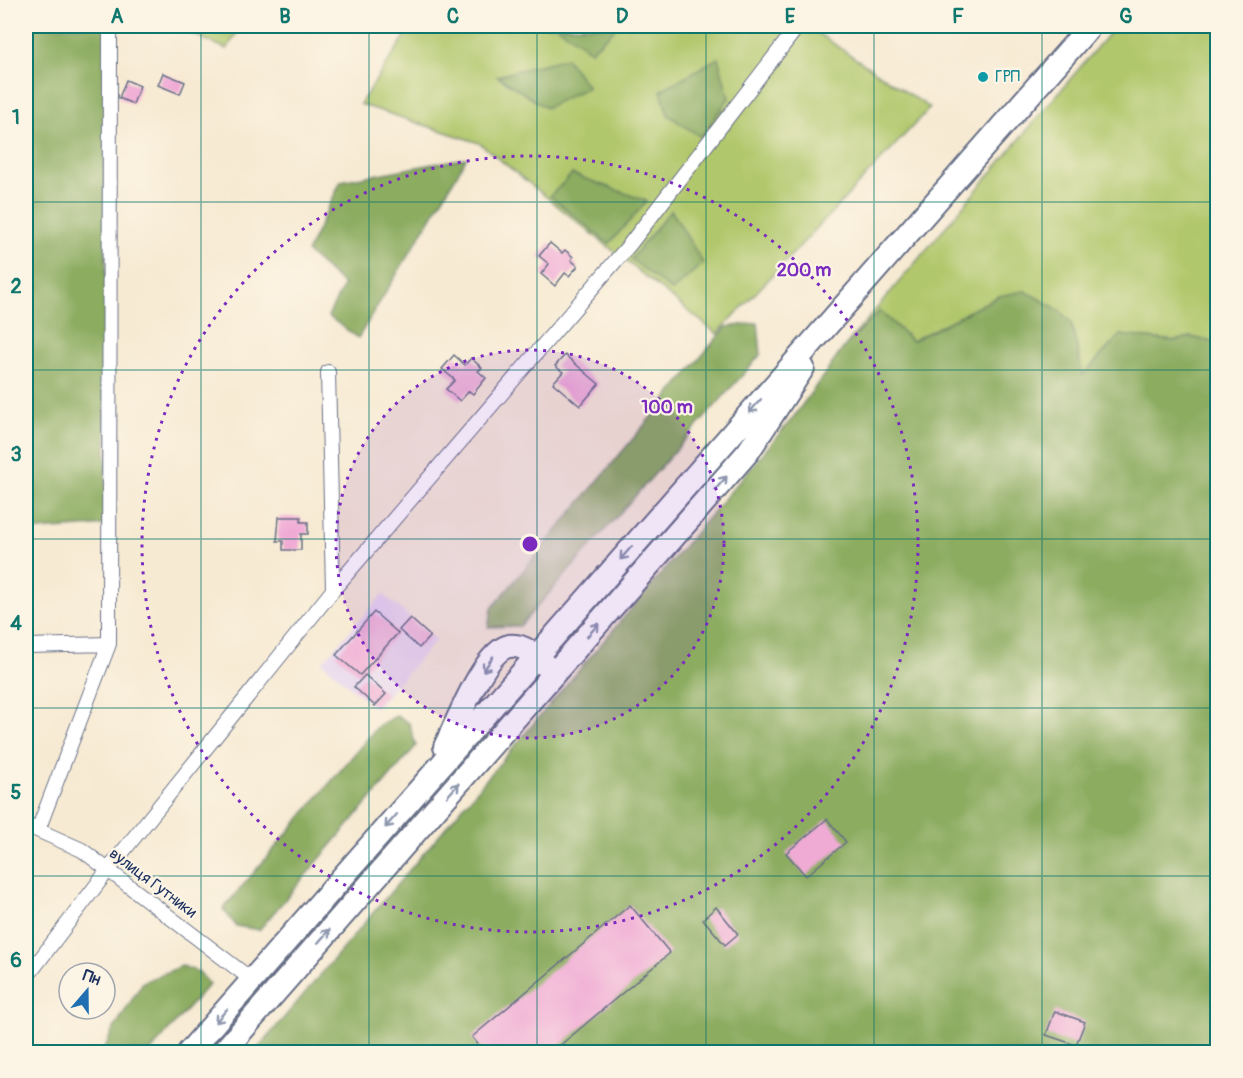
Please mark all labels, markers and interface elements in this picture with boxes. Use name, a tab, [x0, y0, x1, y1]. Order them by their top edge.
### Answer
text: A	[111, 4, 124, 29]
text: B	[279, 4, 291, 29]
text: C	[447, 4, 459, 29]
text: D	[616, 4, 629, 29]
text: E	[785, 4, 796, 29]
text: F	[952, 4, 964, 29]
text: G	[1119, 4, 1133, 29]
place label: ГРП	[995, 67, 1021, 87]
marker: ГРП	[976, 70, 990, 84]
text: 1	[12, 105, 20, 130]
text: 200 m	[777, 259, 831, 282]
text: 2	[10, 274, 22, 299]
text: 100 m	[641, 396, 693, 419]
one-way arrow	[748, 398, 762, 413]
text: 3	[10, 442, 22, 467]
one-way arrow	[714, 476, 728, 491]
centre of rings	[520, 534, 540, 554]
one-way arrow	[620, 545, 633, 561]
text: 4	[10, 611, 22, 636]
one-way arrow	[587, 622, 600, 638]
one-way arrow	[482, 655, 494, 672]
text: 5	[11, 780, 22, 805]
one-way arrow	[446, 783, 460, 798]
one-way arrow	[384, 813, 398, 828]
street label: вулиця Гутники	[105, 844, 201, 922]
one-way arrow	[317, 929, 331, 944]
text: 6	[10, 948, 22, 973]
north arrow	[57, 961, 117, 1021]
text: Пн	[80, 965, 103, 990]
one-way arrow	[214, 1008, 228, 1023]

